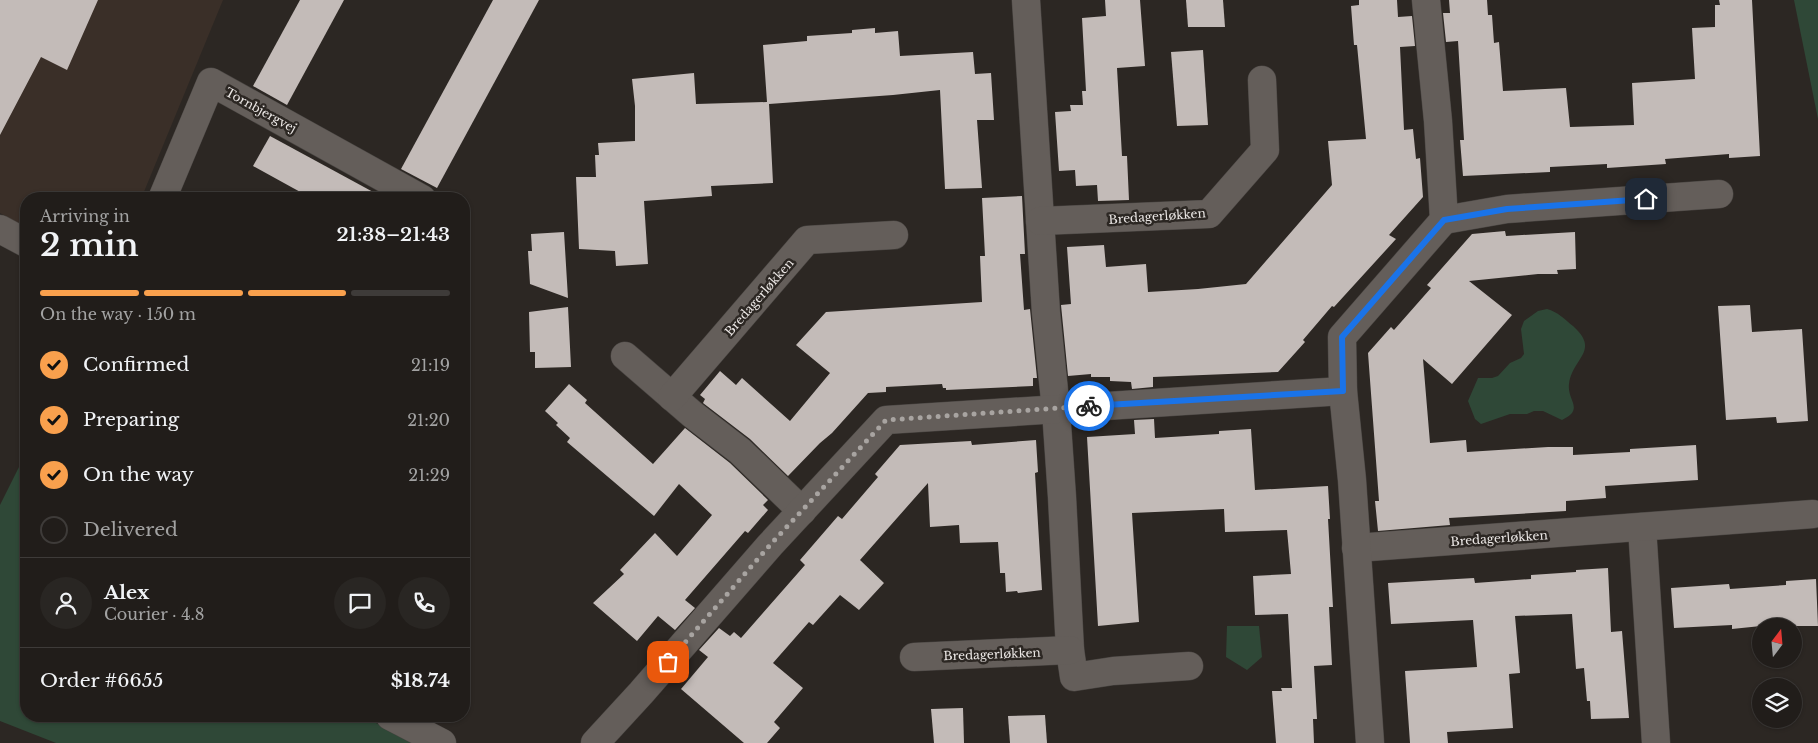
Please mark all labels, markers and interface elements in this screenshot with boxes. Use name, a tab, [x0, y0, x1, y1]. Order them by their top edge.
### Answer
street label: Tornbjergvej	[223, 84, 299, 136]
pin	[1625, 178, 1667, 220]
icon: home	[1632, 185, 1660, 213]
street label: Bredagerløkken	[1108, 205, 1206, 227]
text: Arriving in	[40, 206, 130, 226]
text: 21:38–21:43	[336, 223, 450, 246]
text: 2 min	[40, 225, 139, 265]
street label: Bredagerløkken	[721, 255, 797, 339]
text: On the way · 150 m	[40, 304, 196, 324]
icon: check	[40, 351, 68, 379]
text: Confirmed	[83, 353, 189, 376]
text: 21:19	[411, 355, 450, 375]
courier	[1064, 381, 1114, 431]
icon: bike	[1075, 392, 1103, 420]
icon: check	[40, 406, 68, 434]
text: Preparing	[83, 408, 179, 431]
text: 21:20	[407, 410, 450, 430]
icon: check	[40, 461, 68, 489]
text: On the way	[83, 463, 194, 486]
text: 21:29	[408, 465, 450, 485]
text: Delivered	[83, 518, 178, 541]
street label: Bredagerløkken	[1450, 527, 1548, 549]
button: person	[40, 577, 92, 629]
button: chat	[334, 577, 386, 629]
button: phone	[398, 577, 450, 629]
text: Alex	[104, 581, 149, 604]
text: Courier · 4.8	[104, 604, 205, 624]
north arrow	[1752, 618, 1802, 668]
map controls	[1752, 618, 1802, 728]
pin	[647, 641, 689, 683]
street label: Bredagerløkken	[943, 645, 1041, 663]
icon: bag	[654, 648, 682, 676]
text: Order #6655	[40, 669, 163, 692]
text: $18.74	[391, 669, 450, 692]
button: layers	[1752, 678, 1802, 728]

